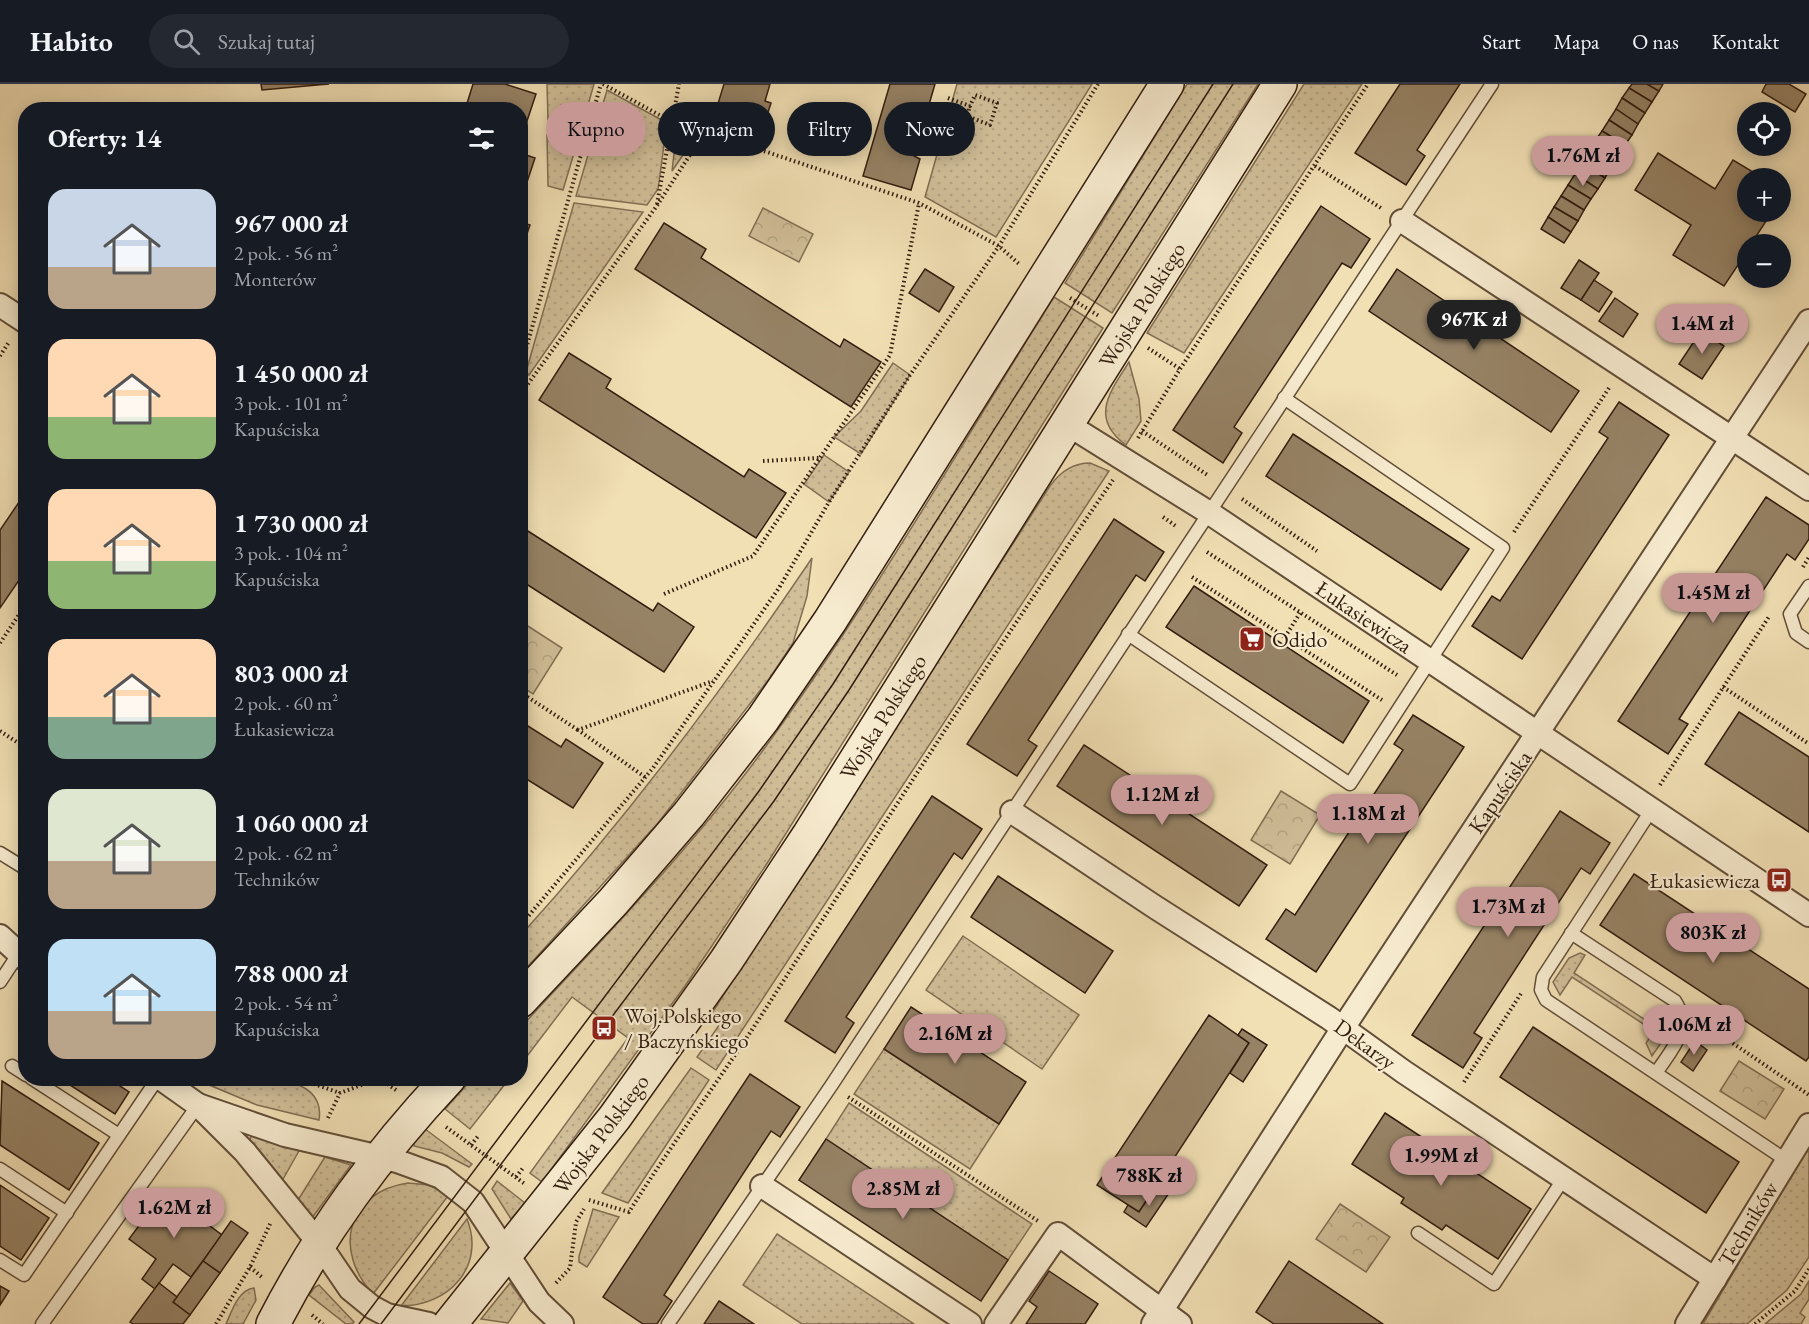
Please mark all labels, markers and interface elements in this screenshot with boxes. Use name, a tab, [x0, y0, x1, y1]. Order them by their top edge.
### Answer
search box	[149, 14, 569, 68]
text: Habito	[30, 23, 113, 59]
icon: search	[170, 25, 203, 58]
text: Szukaj tutaj	[218, 27, 315, 56]
text: Start	[1482, 28, 1521, 55]
text: Mapa	[1554, 28, 1599, 55]
text: O nas	[1632, 28, 1679, 55]
text: Kontakt	[1712, 28, 1779, 55]
chip: Kupno	[546, 102, 646, 156]
chip: Wynajem	[658, 102, 775, 156]
chip: Filtry	[787, 102, 872, 156]
chip: Nowe	[884, 102, 975, 156]
map controls	[1737, 102, 1791, 288]
button: locate	[1737, 102, 1791, 156]
text: Oferty: 14	[48, 121, 161, 155]
icon: filters	[465, 122, 498, 155]
pin: 1.76M zł	[1521, 136, 1645, 187]
text: 1.76M zł	[1546, 142, 1620, 168]
button: +	[1737, 168, 1791, 222]
text: 967 000 zł	[234, 206, 348, 240]
icon: home	[96, 213, 168, 285]
button: −	[1737, 234, 1791, 288]
street label: Wojska Polskiego	[1092, 237, 1192, 373]
text: 2 pok. · 56 m²	[234, 240, 338, 266]
text: Monterów	[234, 266, 316, 292]
pin: 967K zł	[1419, 300, 1529, 351]
pin: 1.4M zł	[1647, 304, 1757, 355]
text: 967K zł	[1441, 306, 1507, 332]
text: 1.4M zł	[1670, 310, 1734, 336]
text: 1 450 000 zł	[234, 356, 368, 390]
icon: home	[96, 363, 168, 435]
text: 3 pok. · 101 m²	[234, 390, 348, 416]
text: Kapuściska	[234, 416, 320, 442]
text: 1 730 000 zł	[234, 506, 368, 540]
icon: home	[96, 513, 168, 585]
text: 3 pok. · 104 m²	[234, 540, 348, 566]
text: Kapuściska	[234, 566, 320, 592]
pin: 1.45M zł	[1651, 573, 1775, 624]
street label: Łukasiewicza	[1310, 574, 1418, 660]
text: 1.45M zł	[1676, 579, 1750, 605]
supermarket icon: Odido	[1237, 624, 1267, 654]
place label: Odido	[1272, 625, 1327, 654]
street label: Wojska Polskiego	[833, 649, 933, 785]
text: 803 000 zł	[234, 656, 348, 690]
icon: home	[96, 663, 168, 735]
text: 2 pok. · 60 m²	[234, 690, 338, 716]
text: Łukasiewicza	[234, 716, 335, 742]
street label: Kapuściska	[1462, 745, 1539, 839]
pin: 1.12M zł	[1100, 775, 1224, 826]
text: 1.12M zł	[1125, 781, 1199, 807]
pin: 1.18M zł	[1306, 794, 1430, 845]
text: 1.18M zł	[1331, 800, 1405, 826]
text: 1 060 000 zł	[234, 806, 368, 840]
icon: home	[96, 813, 168, 885]
text: 2 pok. · 62 m²	[234, 840, 338, 866]
bus stop icon: Łukasiewicza	[1764, 865, 1794, 895]
text: Techników	[234, 866, 319, 892]
place label: Łukasiewicza	[1649, 866, 1760, 895]
pin: 1.73M zł	[1446, 887, 1570, 938]
text: 1.73M zł	[1471, 893, 1545, 919]
pin: 803K zł	[1658, 913, 1768, 964]
text: 803K zł	[1680, 919, 1746, 945]
text: 788 000 zł	[234, 956, 348, 990]
icon: home	[96, 963, 168, 1035]
text: 2 pok. · 54 m²	[234, 990, 338, 1016]
place label: Woj.Polskiego / Baczyńskiego	[624, 1001, 749, 1055]
pin: 1.06M zł	[1632, 1005, 1756, 1056]
text: 1.06M zł	[1657, 1011, 1731, 1037]
street label: Dekarzy	[1328, 1012, 1402, 1076]
bus stop icon: Woj.Polskiego / Baczyńskiego	[589, 1013, 619, 1043]
pin: 2.16M zł	[893, 1014, 1017, 1065]
text: Kapuściska	[234, 1016, 320, 1042]
text: 2.16M zł	[918, 1020, 992, 1046]
street label: Wojska Polskiego	[546, 1068, 656, 1200]
pin: 1.99M zł	[1379, 1136, 1503, 1187]
text: 1.99M zł	[1404, 1142, 1478, 1168]
pin: 788K zł	[1094, 1156, 1204, 1207]
text: 788K zł	[1116, 1162, 1182, 1188]
pin: 2.85M zł	[841, 1169, 965, 1220]
text: 2.85M zł	[866, 1175, 940, 1201]
street label: Techników	[1711, 1175, 1785, 1272]
pin: 1.62M zł	[112, 1188, 236, 1239]
text: 1.62M zł	[137, 1194, 211, 1220]

